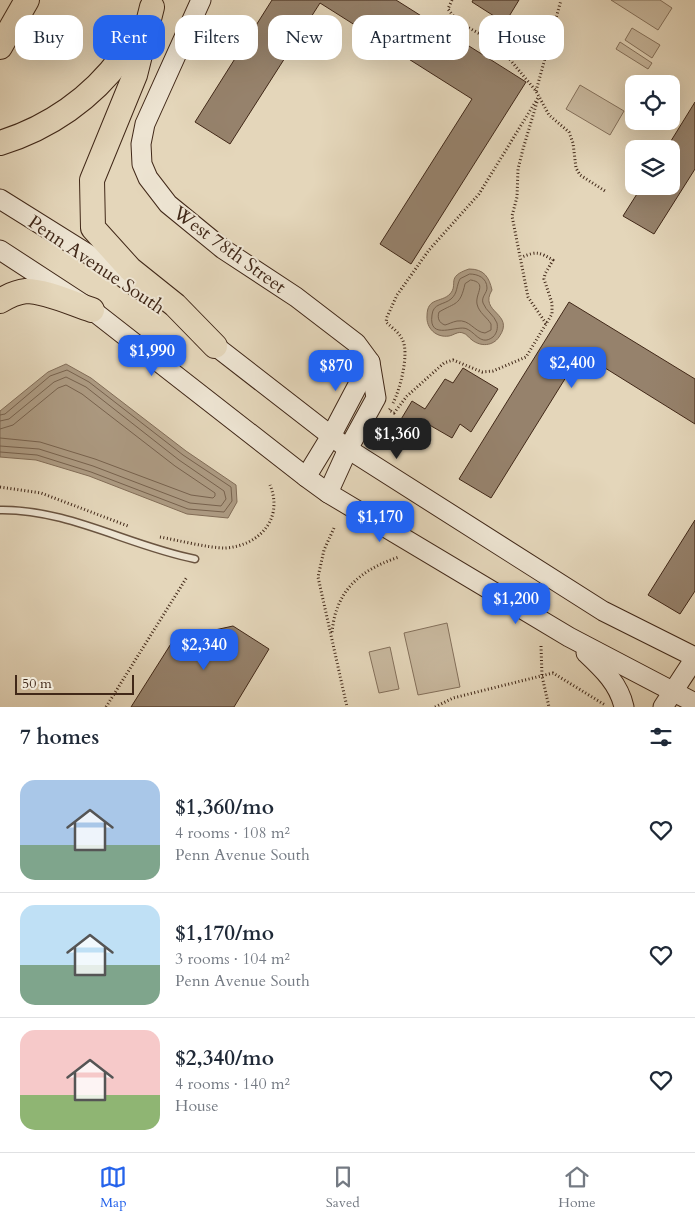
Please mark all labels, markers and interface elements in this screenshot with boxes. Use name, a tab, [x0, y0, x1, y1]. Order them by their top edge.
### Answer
chip: Buy	[15, 15, 83, 60]
chip: Rent	[93, 15, 165, 60]
chip: Filters	[175, 15, 258, 60]
chip: New	[268, 15, 342, 60]
chip: Apartment	[352, 15, 469, 60]
chip: House	[479, 15, 564, 60]
map controls	[625, 75, 680, 195]
button: locate	[625, 75, 680, 130]
button: layers	[625, 140, 680, 195]
street label: West 78th Street	[167, 199, 291, 300]
street label: Penn Avenue South	[23, 209, 170, 321]
pin: $1,990	[111, 334, 193, 377]
text: $1,990	[129, 340, 175, 362]
pin: $2,400	[531, 346, 613, 389]
pin: $870	[306, 350, 366, 392]
text: $2,400	[549, 352, 595, 374]
text: $870	[320, 355, 352, 377]
pin: $1,360	[356, 418, 438, 460]
text: $1,360	[374, 423, 420, 445]
pin: $1,170	[339, 500, 421, 543]
text: $1,170	[357, 506, 403, 528]
pin: $1,200	[475, 582, 557, 625]
text: $1,200	[493, 588, 539, 610]
pin: $2,340	[163, 628, 245, 671]
text: $2,340	[181, 634, 227, 656]
scale bar	[15, 672, 134, 695]
text: 50 m	[22, 674, 52, 693]
text: 7 homes	[20, 723, 99, 752]
icon: filters	[647, 723, 675, 751]
text: $1,360/mo	[175, 793, 274, 822]
icon: home	[60, 800, 120, 860]
icon: heart	[647, 816, 675, 844]
text: 4 rooms · 108 m²	[175, 822, 290, 844]
text: Penn Avenue South	[175, 844, 310, 866]
text: $1,170/mo	[175, 919, 274, 948]
icon: home	[60, 925, 120, 985]
icon: heart	[647, 941, 675, 969]
text: 3 rooms · 104 m²	[175, 948, 290, 970]
text: Penn Avenue South	[175, 970, 310, 992]
text: $2,340/mo	[175, 1044, 274, 1073]
icon: home	[60, 1050, 120, 1110]
icon: heart	[647, 1066, 675, 1094]
text: 4 rooms · 140 m²	[175, 1073, 290, 1095]
text: House	[175, 1095, 218, 1117]
tab: Map	[99, 1163, 127, 1212]
tab: Saved	[326, 1163, 360, 1212]
tab: Home	[558, 1163, 596, 1212]

